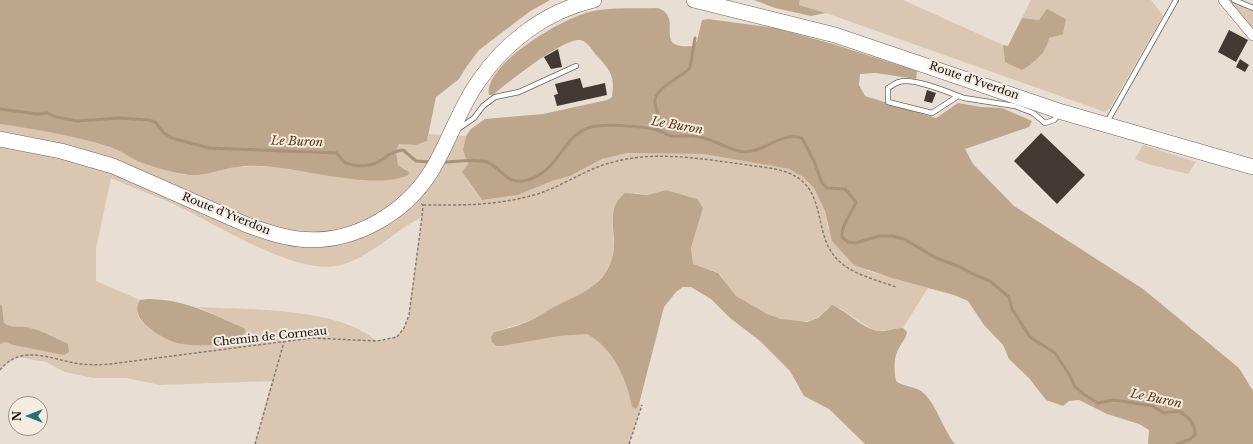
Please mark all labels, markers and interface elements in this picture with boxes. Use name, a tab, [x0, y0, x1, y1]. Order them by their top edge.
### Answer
street label: Route d'Yverdon	[927, 59, 1021, 103]
water label: Le Buron	[650, 114, 704, 138]
water label: Le Buron	[271, 134, 323, 150]
street label: Route d'Yverdon	[180, 190, 272, 238]
street label: Chemin de Corneau	[212, 324, 328, 350]
water label: Le Buron	[1129, 387, 1183, 411]
north arrow	[8, 396, 48, 436]
text: N	[10, 411, 24, 421]

